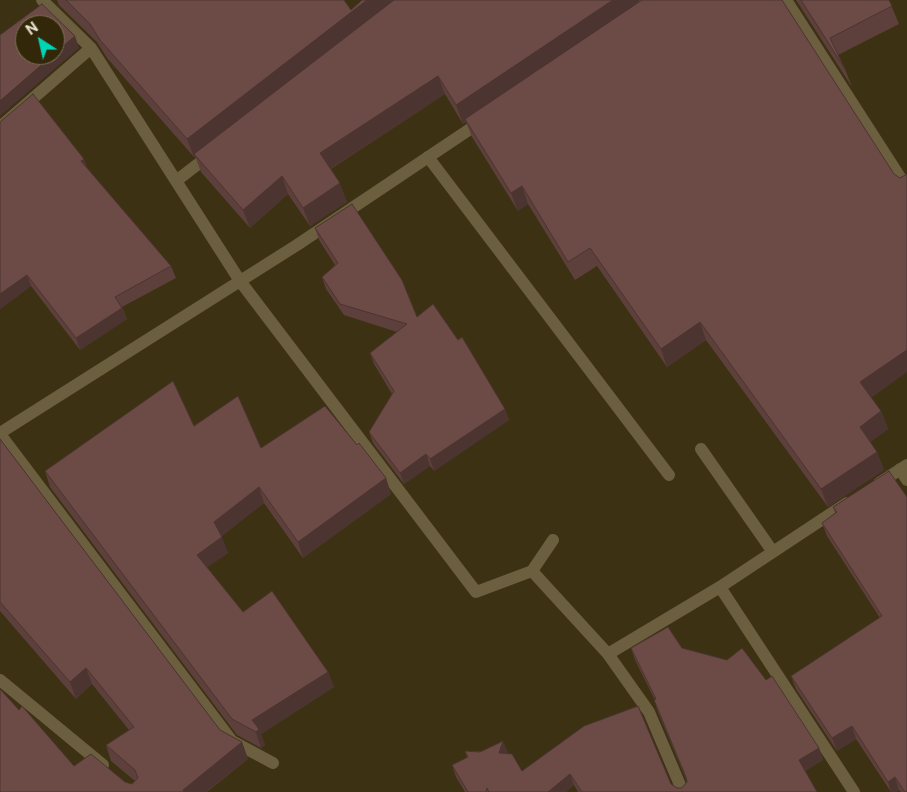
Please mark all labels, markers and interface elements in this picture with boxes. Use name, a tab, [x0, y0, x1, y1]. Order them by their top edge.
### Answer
north arrow	[15, 15, 65, 65]
text: N	[23, 19, 41, 38]

